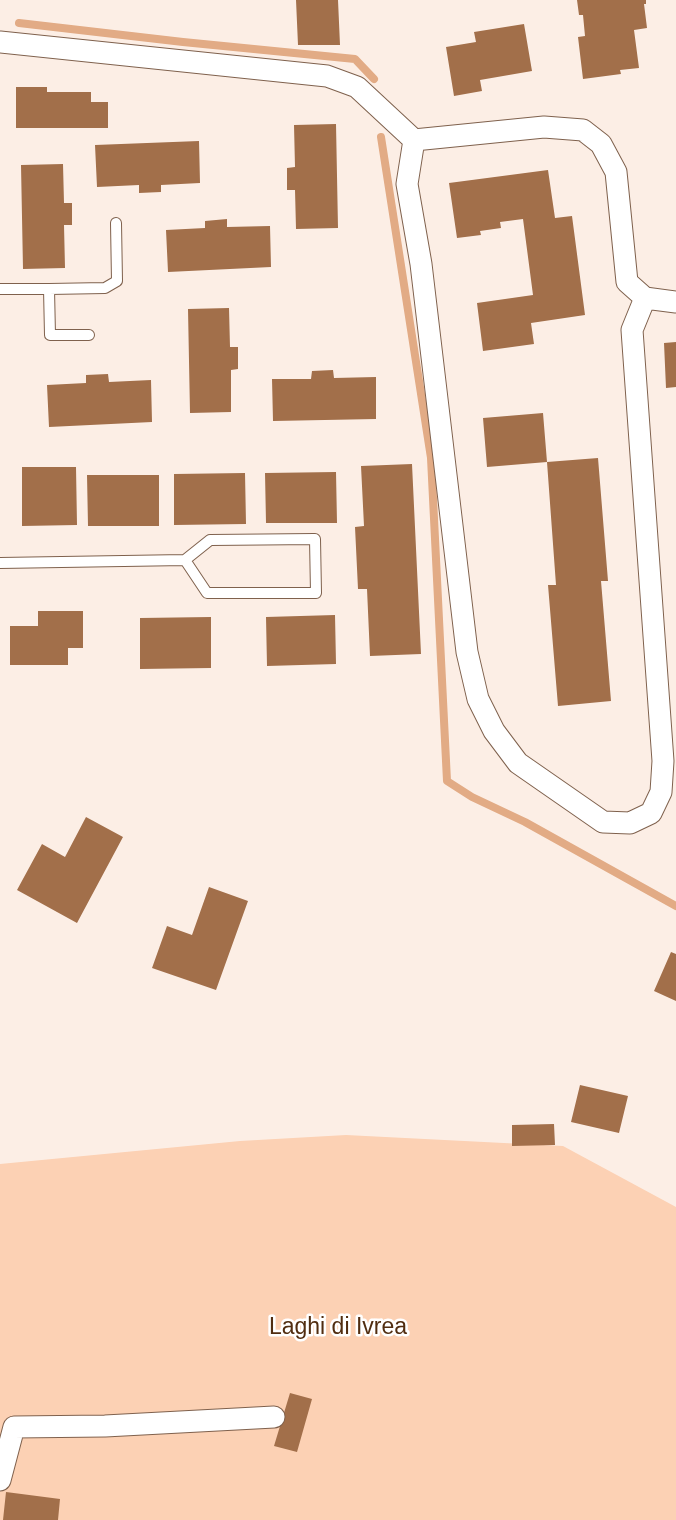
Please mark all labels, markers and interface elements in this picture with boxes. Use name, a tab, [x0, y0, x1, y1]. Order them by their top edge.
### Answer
park label: Laghi di Ivrea	[269, 1314, 407, 1342]

